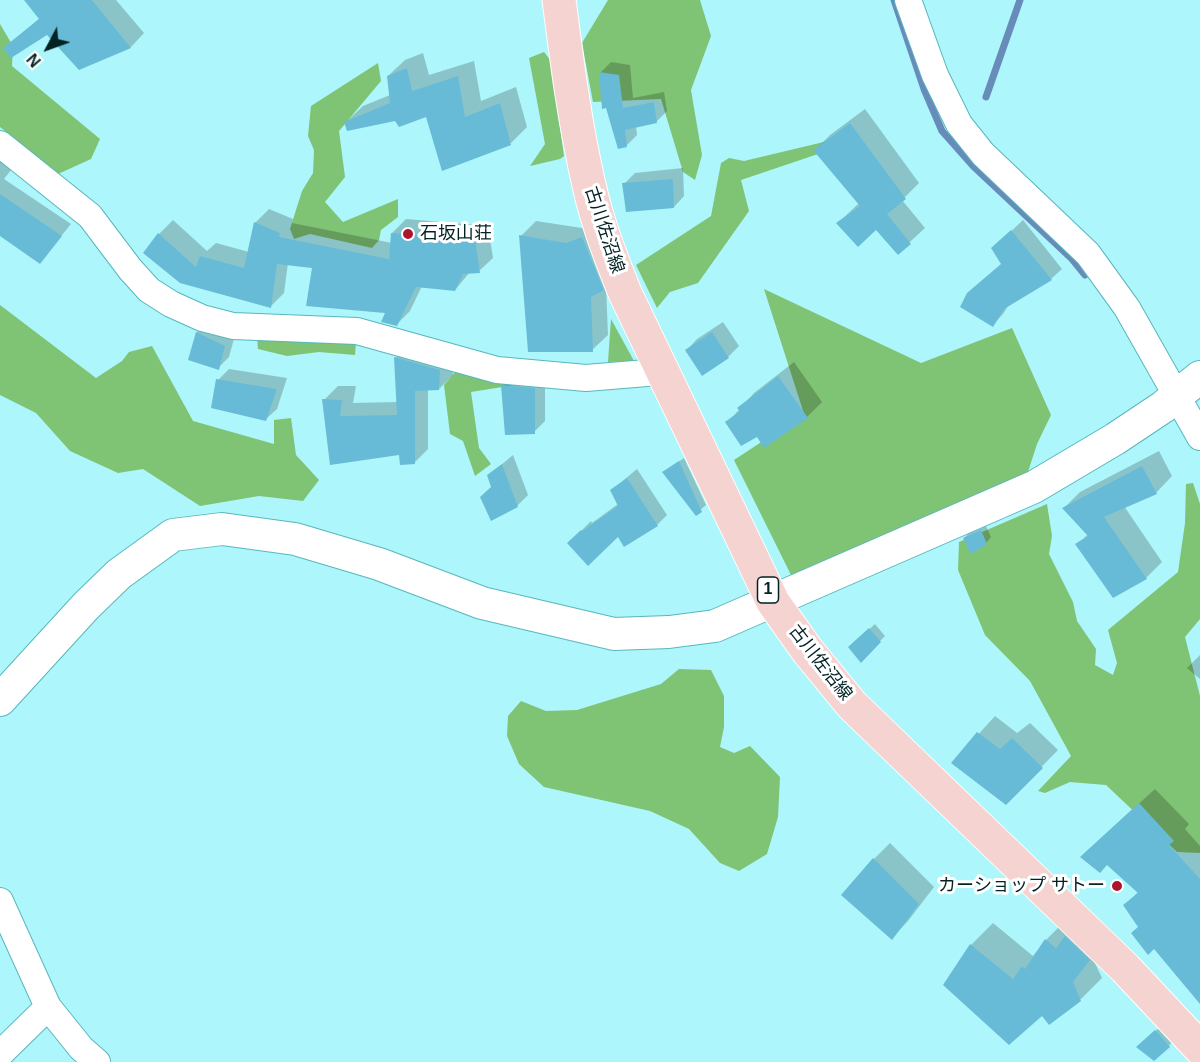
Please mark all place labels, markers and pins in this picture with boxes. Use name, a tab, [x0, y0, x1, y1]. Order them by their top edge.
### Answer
place label: 石坂山荘	[420, 223, 492, 245]
marker: 石坂山荘	[401, 227, 415, 241]
place label: カーショップ サトー	[938, 875, 1105, 897]
marker: カーショップ サトー	[1110, 879, 1124, 893]

